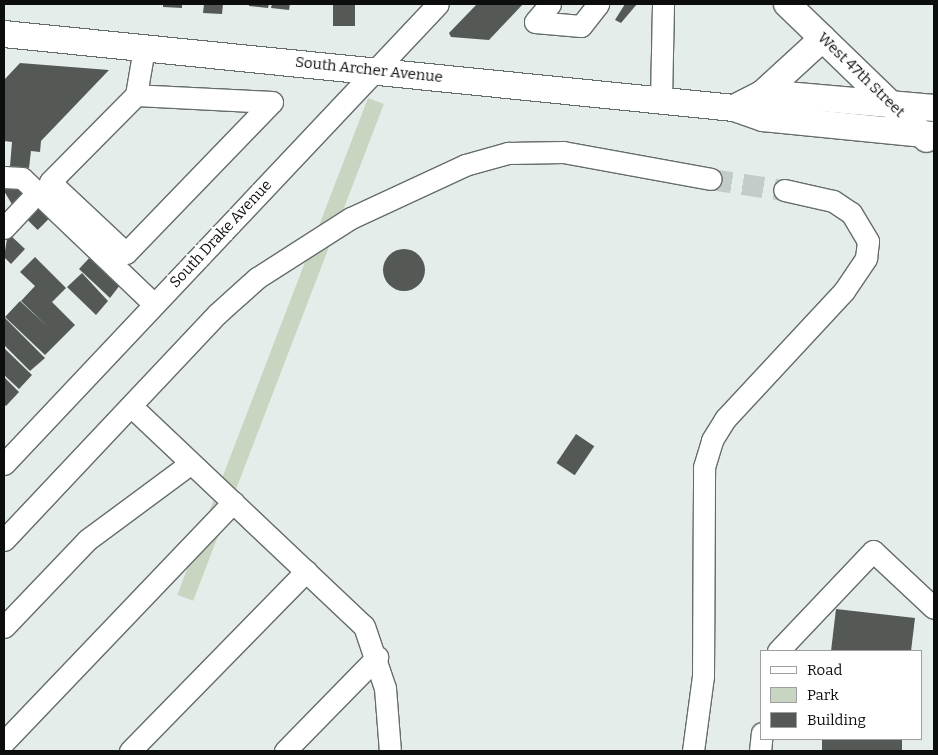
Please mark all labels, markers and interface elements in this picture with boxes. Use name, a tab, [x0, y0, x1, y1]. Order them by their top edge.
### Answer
street label: West 47th Street	[814, 29, 908, 121]
street label: South Archer Avenue	[294, 53, 444, 87]
street label: South Drake Avenue	[166, 176, 276, 292]
legend	[760, 650, 923, 740]
text: Road	[807, 661, 842, 679]
text: Park	[807, 686, 839, 704]
text: Building	[807, 711, 866, 729]

